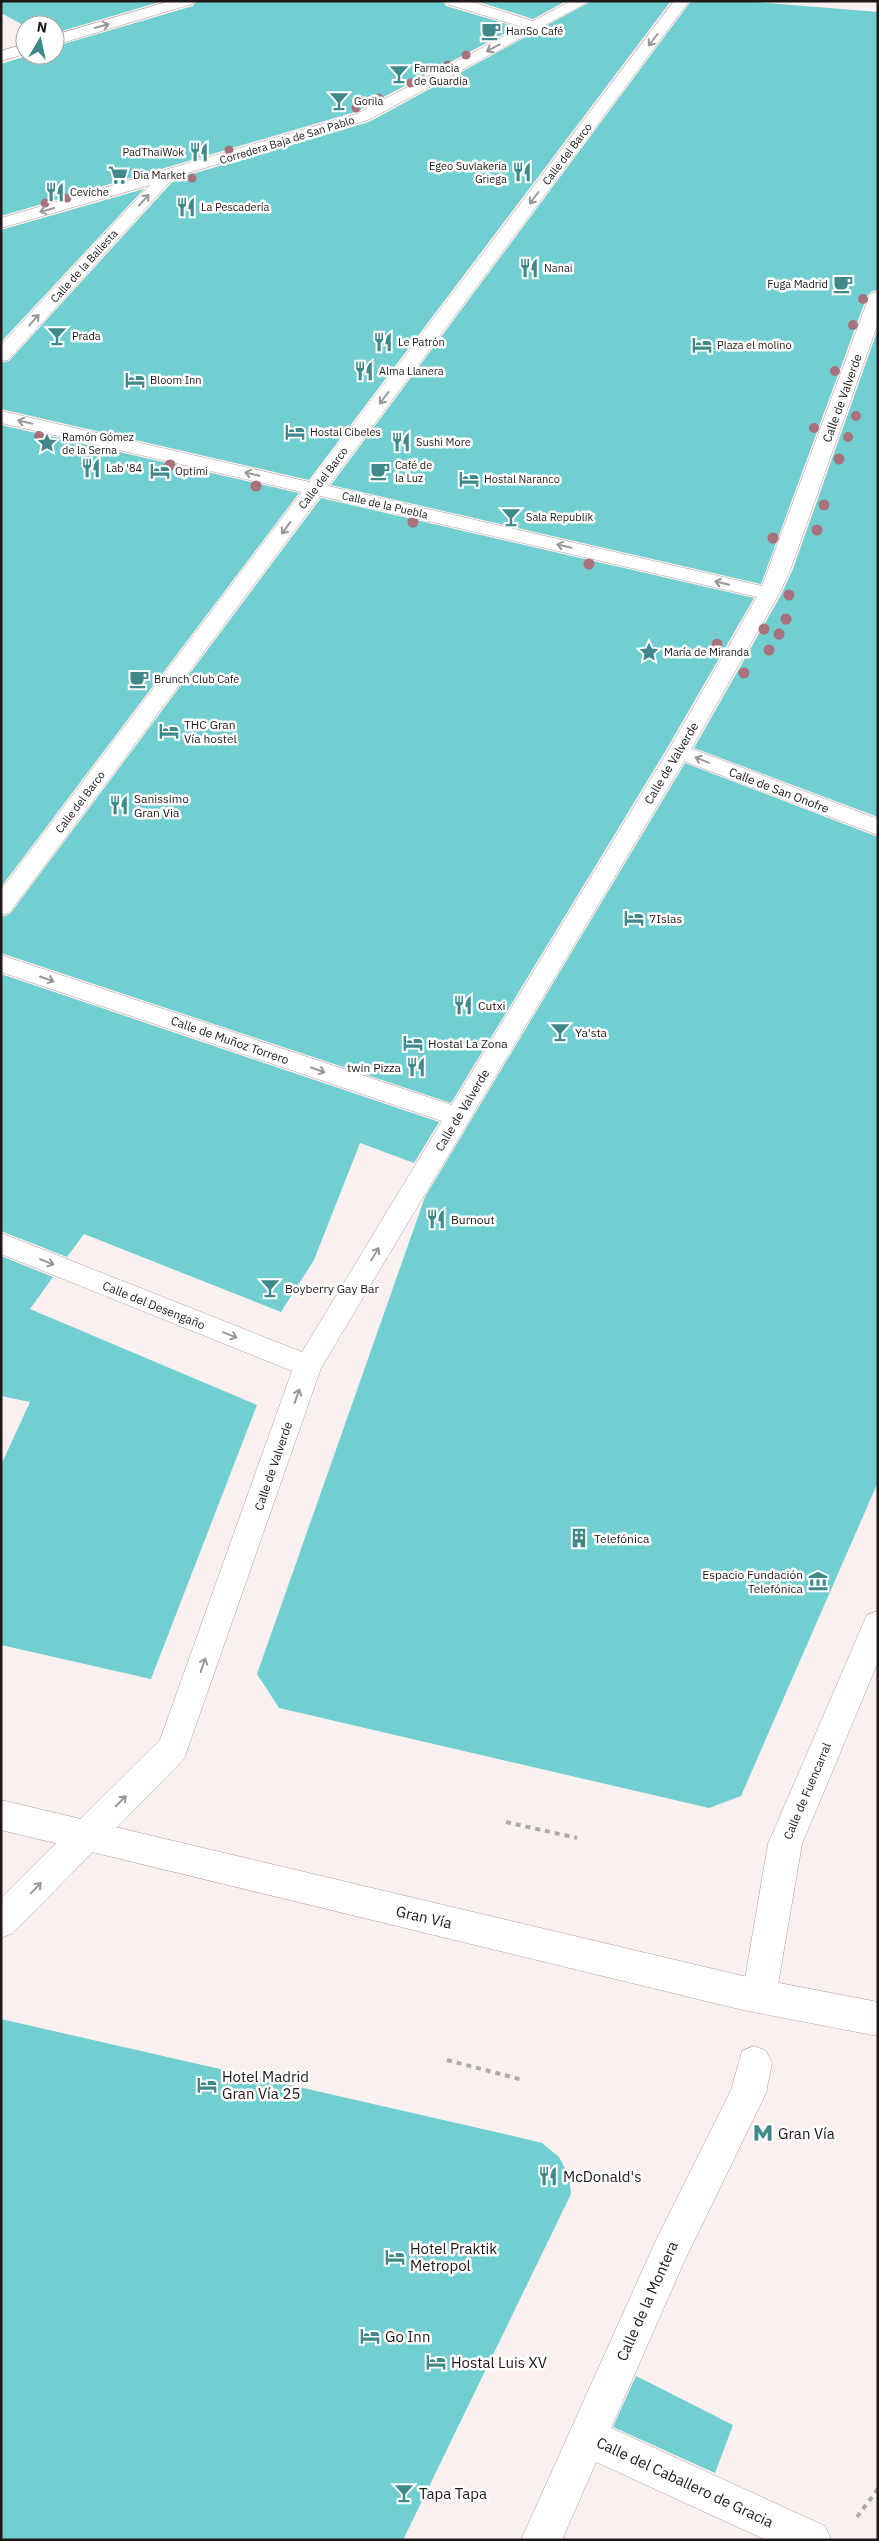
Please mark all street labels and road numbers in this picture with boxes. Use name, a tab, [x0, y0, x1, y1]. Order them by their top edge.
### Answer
street label: Corredera Baja de San Pablo	[218, 113, 356, 167]
street label: Calle del Barco	[539, 120, 595, 188]
street label: Calle de la Ballesta	[47, 226, 121, 306]
street label: Calle de Valverde	[819, 351, 865, 444]
street label: Calle del Barco	[295, 444, 351, 512]
street label: Calle de la Puebla	[341, 488, 430, 522]
street label: Calle de Valverde	[641, 719, 702, 807]
street label: Calle de San Onofre	[727, 764, 832, 816]
street label: Calle del Barco	[52, 768, 108, 836]
street label: Calle de Muñoz Torrero	[169, 1013, 291, 1067]
street label: Calle de Valverde	[432, 1066, 493, 1154]
street label: Calle del Desengaño	[100, 1278, 208, 1333]
street label: Calle de Valverde	[251, 1419, 295, 1512]
street label: Calle de Fuencarral	[780, 1740, 834, 1842]
street label: Gran Vía	[394, 1901, 454, 1933]
street label: Calle de la Montera	[612, 2238, 682, 2364]
street label: Calle del Caballero de Gracia	[593, 2433, 777, 2531]

